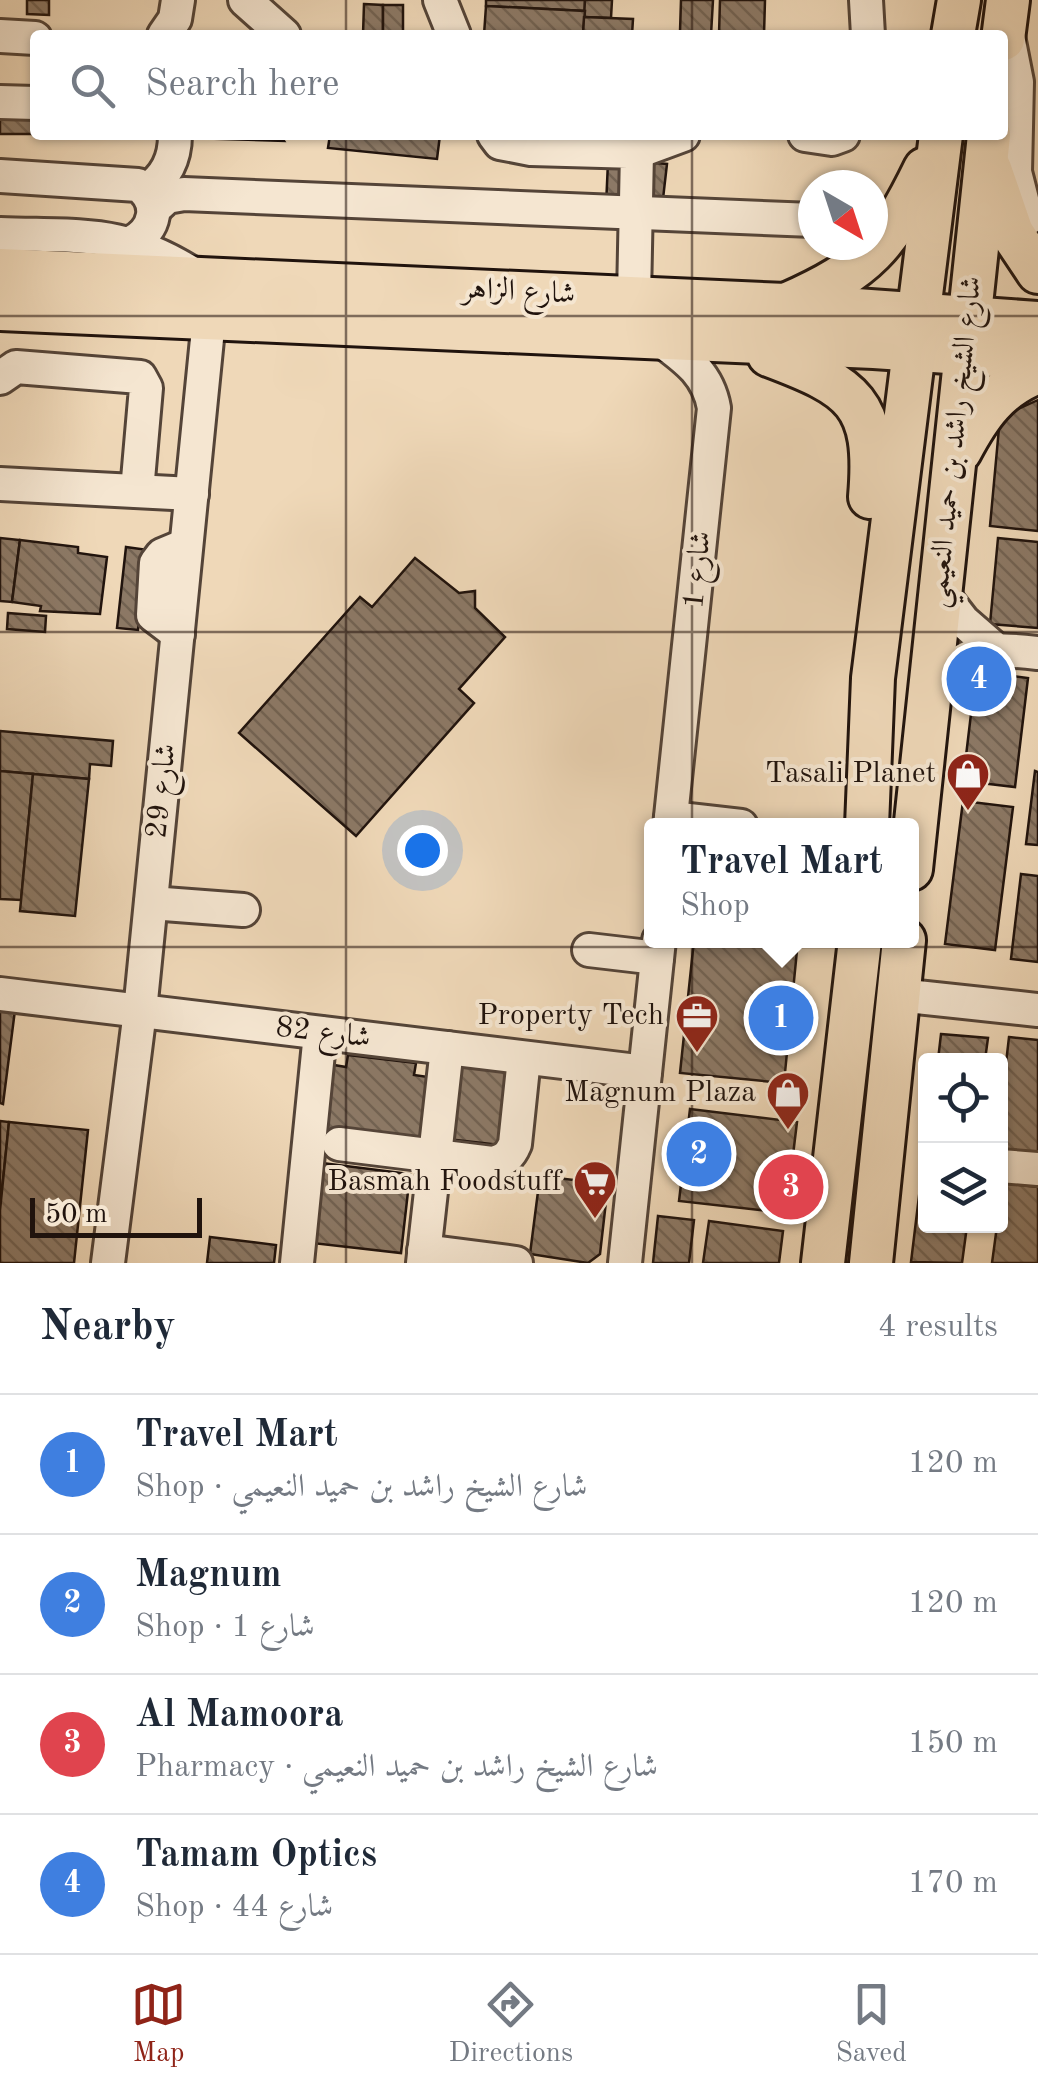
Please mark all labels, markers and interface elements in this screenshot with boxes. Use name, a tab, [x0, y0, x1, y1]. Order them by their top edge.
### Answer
search box	[30, 30, 1008, 140]
icon: search	[65, 58, 120, 113]
text: Search here	[145, 66, 340, 104]
north arrow	[798, 170, 888, 260]
street label: شارع الزاهر	[459, 273, 576, 318]
street label: شارع الشيخ راشد بن حميد النعيمي	[923, 275, 998, 611]
street label: شارع 1	[679, 530, 725, 611]
pin: 4	[946, 642, 1012, 716]
street label: شارع 29	[142, 742, 190, 841]
shop icon: Tasali Planet	[945, 751, 991, 812]
place label: Tasali Planet	[765, 759, 936, 789]
popup	[644, 818, 919, 948]
your location	[397, 825, 448, 876]
text: Travel Mart	[680, 844, 883, 882]
text: Shop	[680, 891, 750, 923]
pin: 1	[748, 980, 814, 1056]
office icon: Property Tech	[674, 993, 720, 1054]
place label: Property Tech	[477, 1001, 664, 1031]
street label: شارع 82	[273, 1012, 372, 1062]
map controls	[918, 1053, 1008, 1233]
button: locate	[918, 1053, 1008, 1143]
shop icon: Magnum Plaza	[765, 1070, 811, 1131]
place label: Magnum Plaza	[564, 1078, 756, 1108]
pin: 2	[666, 1116, 732, 1192]
button: layers	[918, 1143, 1008, 1233]
pin: 3	[758, 1150, 824, 1224]
supermarket icon: Basmah Foodstuff	[572, 1159, 618, 1220]
place label: Basmah Foodstuff	[327, 1167, 563, 1197]
scale bar	[30, 1193, 202, 1238]
text: 50 m	[45, 1201, 108, 1229]
text: Nearby	[40, 1307, 176, 1349]
text: 4 results	[878, 1312, 998, 1344]
text: Travel Mart	[135, 1417, 338, 1455]
text: 1	[63, 1448, 82, 1480]
text: 120 m	[908, 1448, 998, 1480]
text: Shop · شارع الشيخ راشد بن حميد النعيمي	[135, 1472, 587, 1504]
text: Magnum	[135, 1557, 282, 1595]
text: 2	[63, 1588, 82, 1620]
text: 120 m	[908, 1588, 998, 1620]
text: Shop · شارع 1	[135, 1612, 315, 1644]
text: Al Mamoora	[135, 1697, 344, 1735]
text: 3	[63, 1728, 82, 1760]
text: 150 m	[908, 1728, 998, 1760]
text: Pharmacy · شارع الشيخ راشد بن حميد النعيمي	[135, 1752, 658, 1784]
text: Tamam Optics	[135, 1837, 377, 1875]
text: 4	[63, 1868, 82, 1900]
text: 170 m	[908, 1868, 998, 1900]
text: Shop · شارع 44	[135, 1892, 333, 1924]
tab: Map	[131, 1977, 186, 2072]
tab: Directions	[449, 1977, 573, 2072]
tab: Saved	[835, 1977, 907, 2072]

